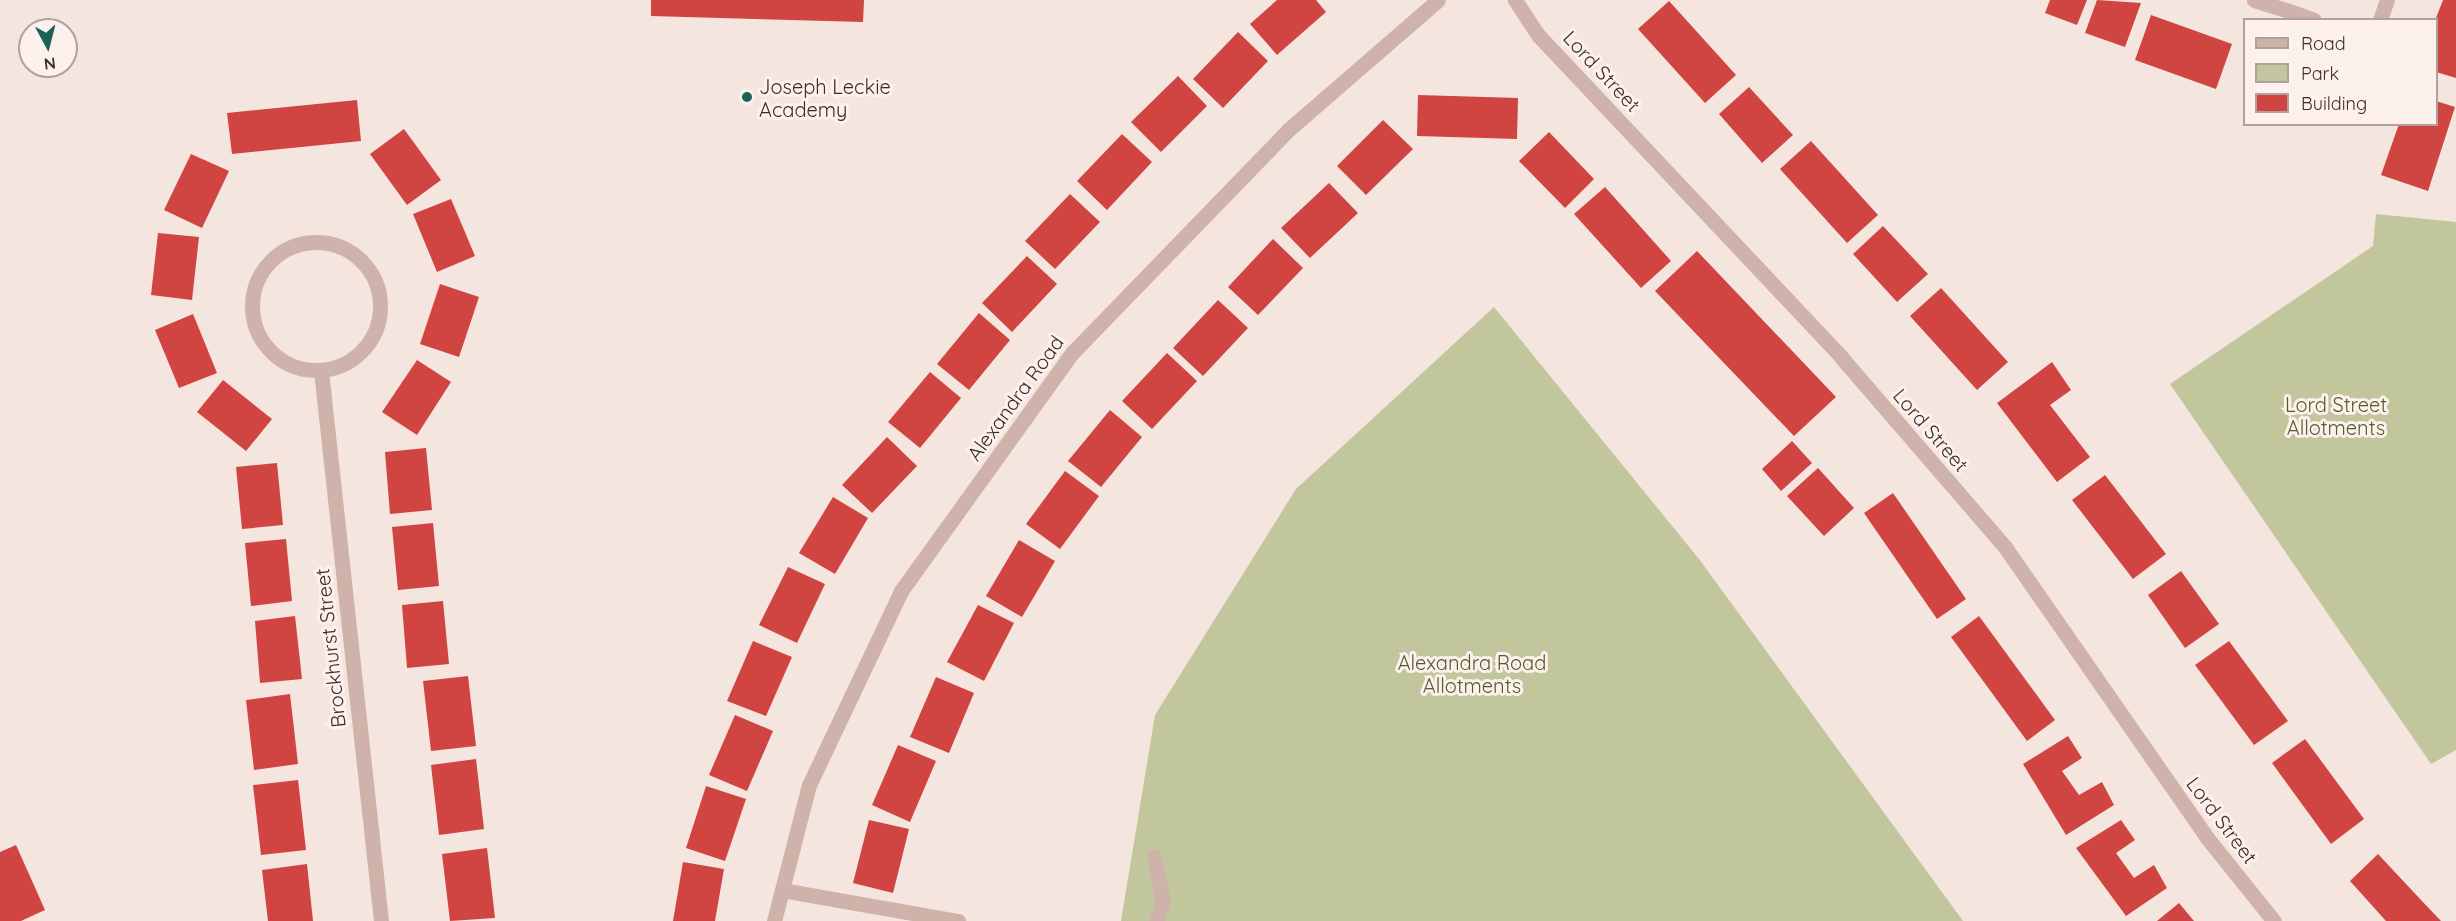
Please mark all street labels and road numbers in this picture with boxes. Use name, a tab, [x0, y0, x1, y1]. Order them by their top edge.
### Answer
street label: Lord Street	[1558, 25, 1646, 117]
street label: Alexandra Road	[962, 331, 1068, 465]
street label: Lord Street	[1888, 384, 1974, 476]
street label: Brockhurst Street	[310, 567, 350, 729]
street label: Lord Street	[2182, 772, 2262, 868]

